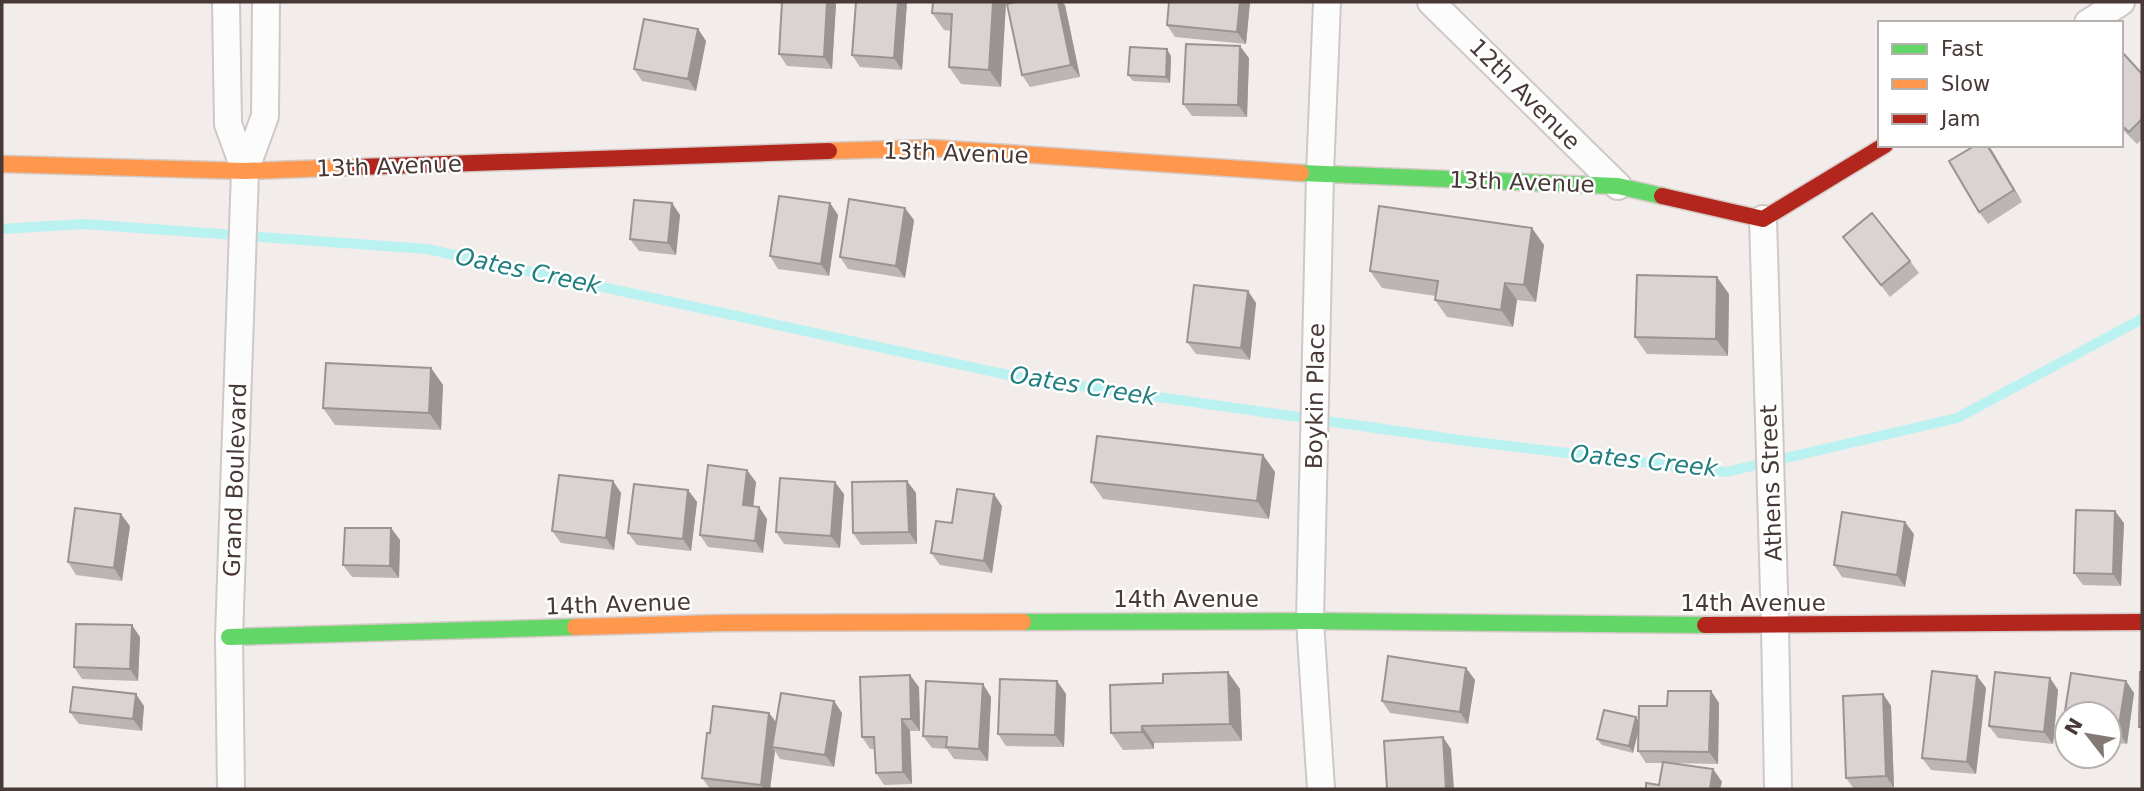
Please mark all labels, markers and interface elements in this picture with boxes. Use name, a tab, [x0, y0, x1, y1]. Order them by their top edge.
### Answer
legend	[1878, 21, 2123, 147]
street label: 12th Avenue	[1464, 33, 1586, 155]
text: Fast	[1941, 37, 1983, 61]
text: Slow	[1941, 72, 1990, 96]
text: Jam	[1939, 107, 1981, 131]
street label: 13th Avenue	[883, 137, 1029, 169]
street label: 13th Avenue	[316, 150, 462, 182]
street label: 13th Avenue	[1449, 166, 1595, 198]
water label: Oates Creek	[453, 242, 604, 300]
street label: Boykin Place	[1301, 323, 1329, 469]
water label: Oates Creek	[1008, 361, 1159, 412]
street label: Grand Boulevard	[219, 383, 251, 577]
street label: Athens Street	[1755, 404, 1787, 562]
water label: Oates Creek	[1569, 439, 1720, 483]
street label: 14th Avenue	[1113, 586, 1259, 612]
street label: 14th Avenue	[545, 588, 691, 620]
street label: 14th Avenue	[1680, 590, 1826, 616]
north arrow	[2053, 700, 2123, 770]
text: N	[2060, 714, 2087, 739]

